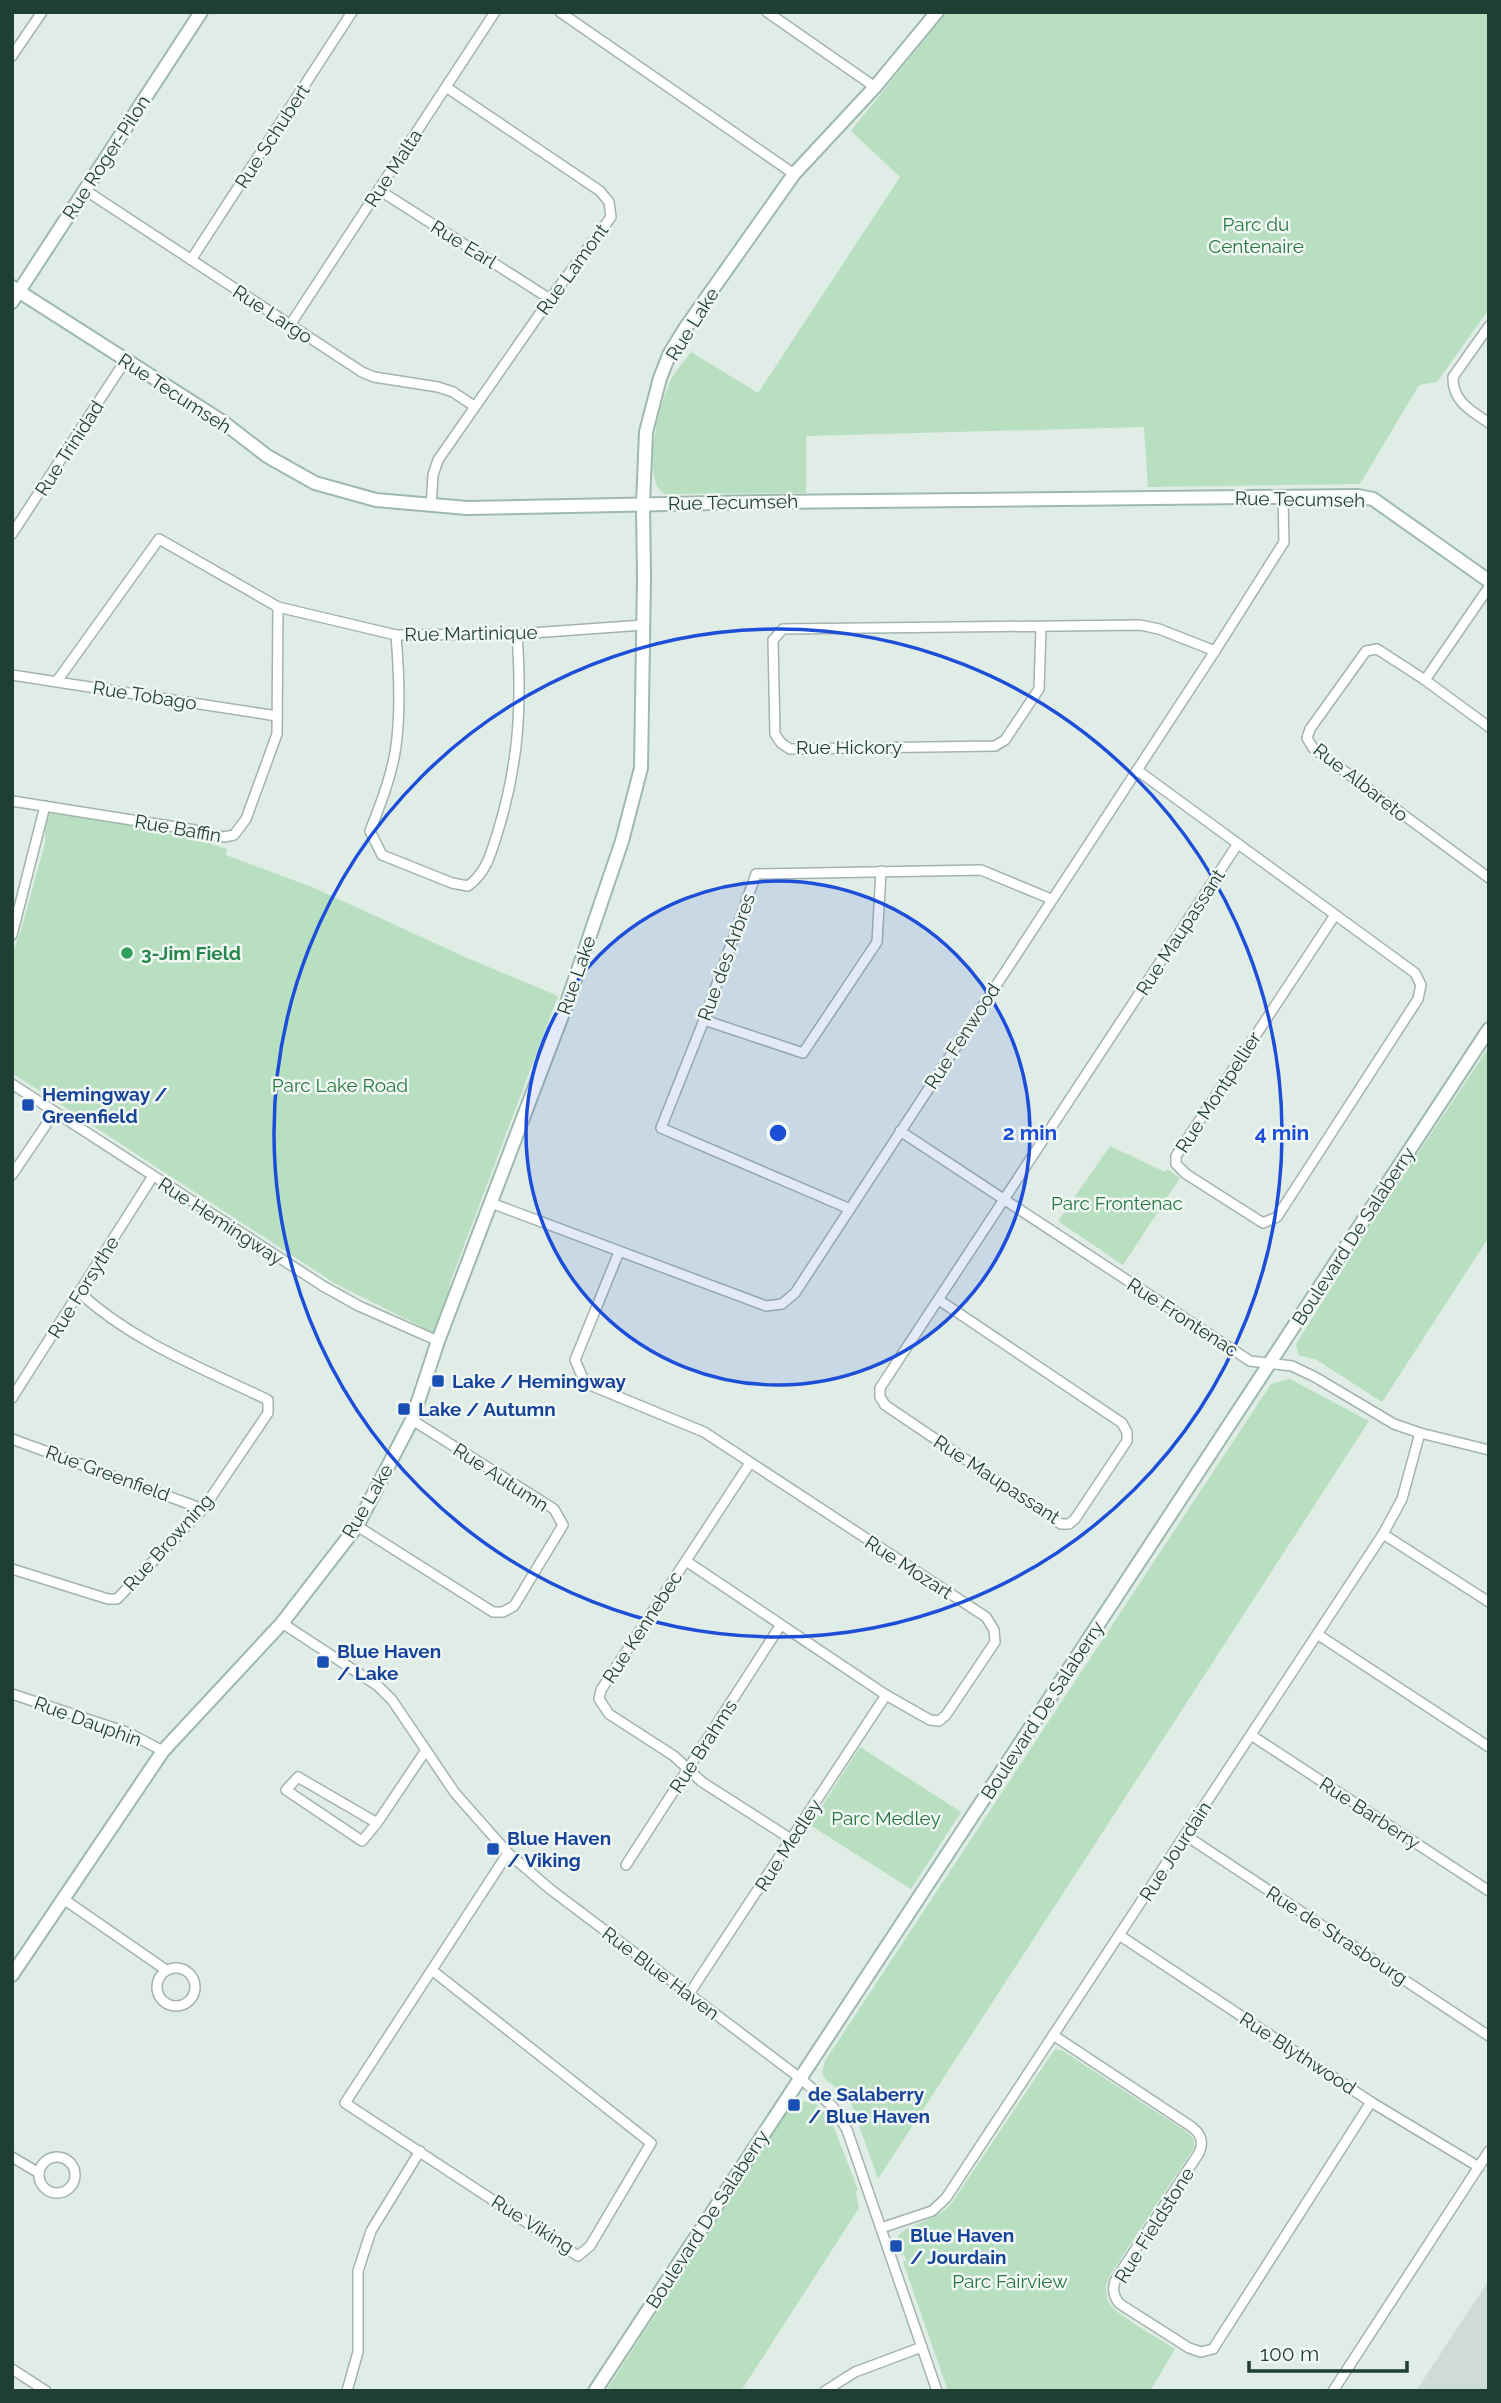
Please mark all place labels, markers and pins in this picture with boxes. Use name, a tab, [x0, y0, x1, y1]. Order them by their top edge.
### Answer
place label: 3-Jim Field	[141, 942, 241, 964]
marker: 3-Jim Field	[119, 945, 135, 961]
place label: Hemingway / Greenfield	[42, 1083, 167, 1127]
marker: Hemingway / Greenfield	[20, 1097, 36, 1113]
centre of rings	[766, 1121, 790, 1145]
place label: Lake / Hemingway	[452, 1370, 626, 1392]
marker: Lake / Hemingway	[430, 1373, 446, 1389]
place label: Lake / Autumn	[418, 1398, 556, 1420]
marker: Lake / Autumn	[396, 1401, 412, 1417]
place label: Blue Haven / Lake	[337, 1640, 441, 1684]
marker: Blue Haven / Lake	[315, 1654, 331, 1670]
place label: Blue Haven / Viking	[507, 1827, 611, 1871]
marker: Blue Haven / Viking	[485, 1841, 501, 1857]
place label: de Salaberry / Blue Haven	[808, 2083, 930, 2127]
marker: de Salaberry / Blue Haven	[786, 2097, 802, 2113]
place label: Blue Haven / Jourdain	[910, 2224, 1014, 2268]
marker: Blue Haven / Jourdain	[888, 2238, 904, 2254]

